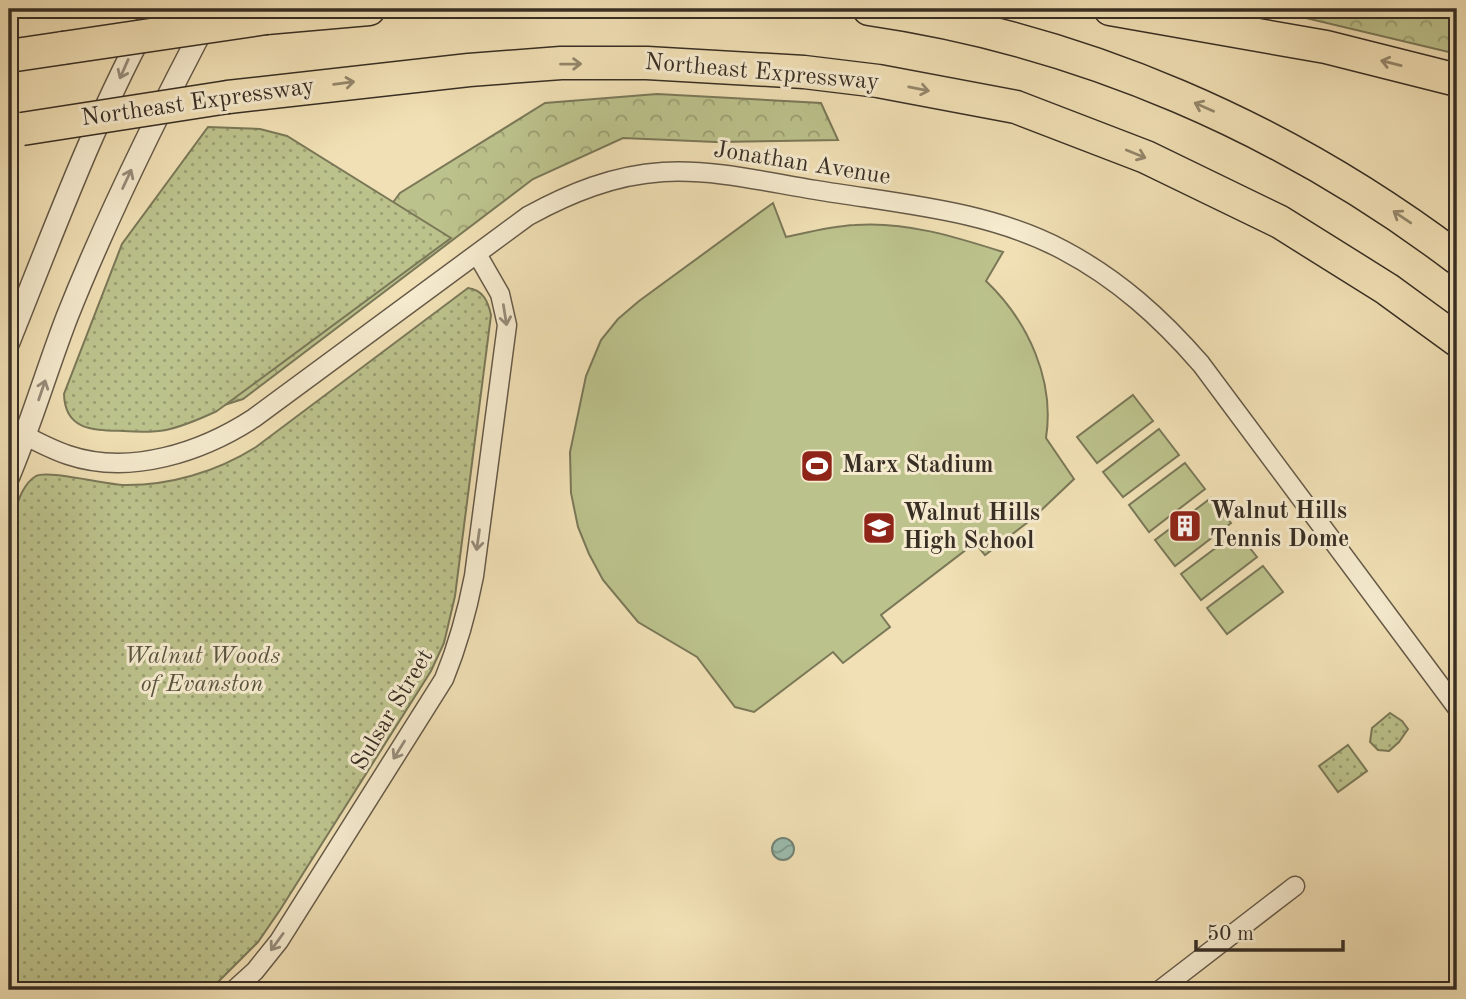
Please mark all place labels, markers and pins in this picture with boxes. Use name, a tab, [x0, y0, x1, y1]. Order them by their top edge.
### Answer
sports icon: Marx Stadium	[798, 447, 836, 485]
place label: Marx Stadium	[842, 454, 993, 478]
place label: Walnut Hills Tennis Dome	[1210, 500, 1349, 552]
place label: Walnut Hills High School	[903, 502, 1040, 554]
building icon: Walnut Hills Tennis Dome	[1166, 507, 1204, 545]
school or university icon: Walnut Hills High School	[860, 509, 898, 547]

